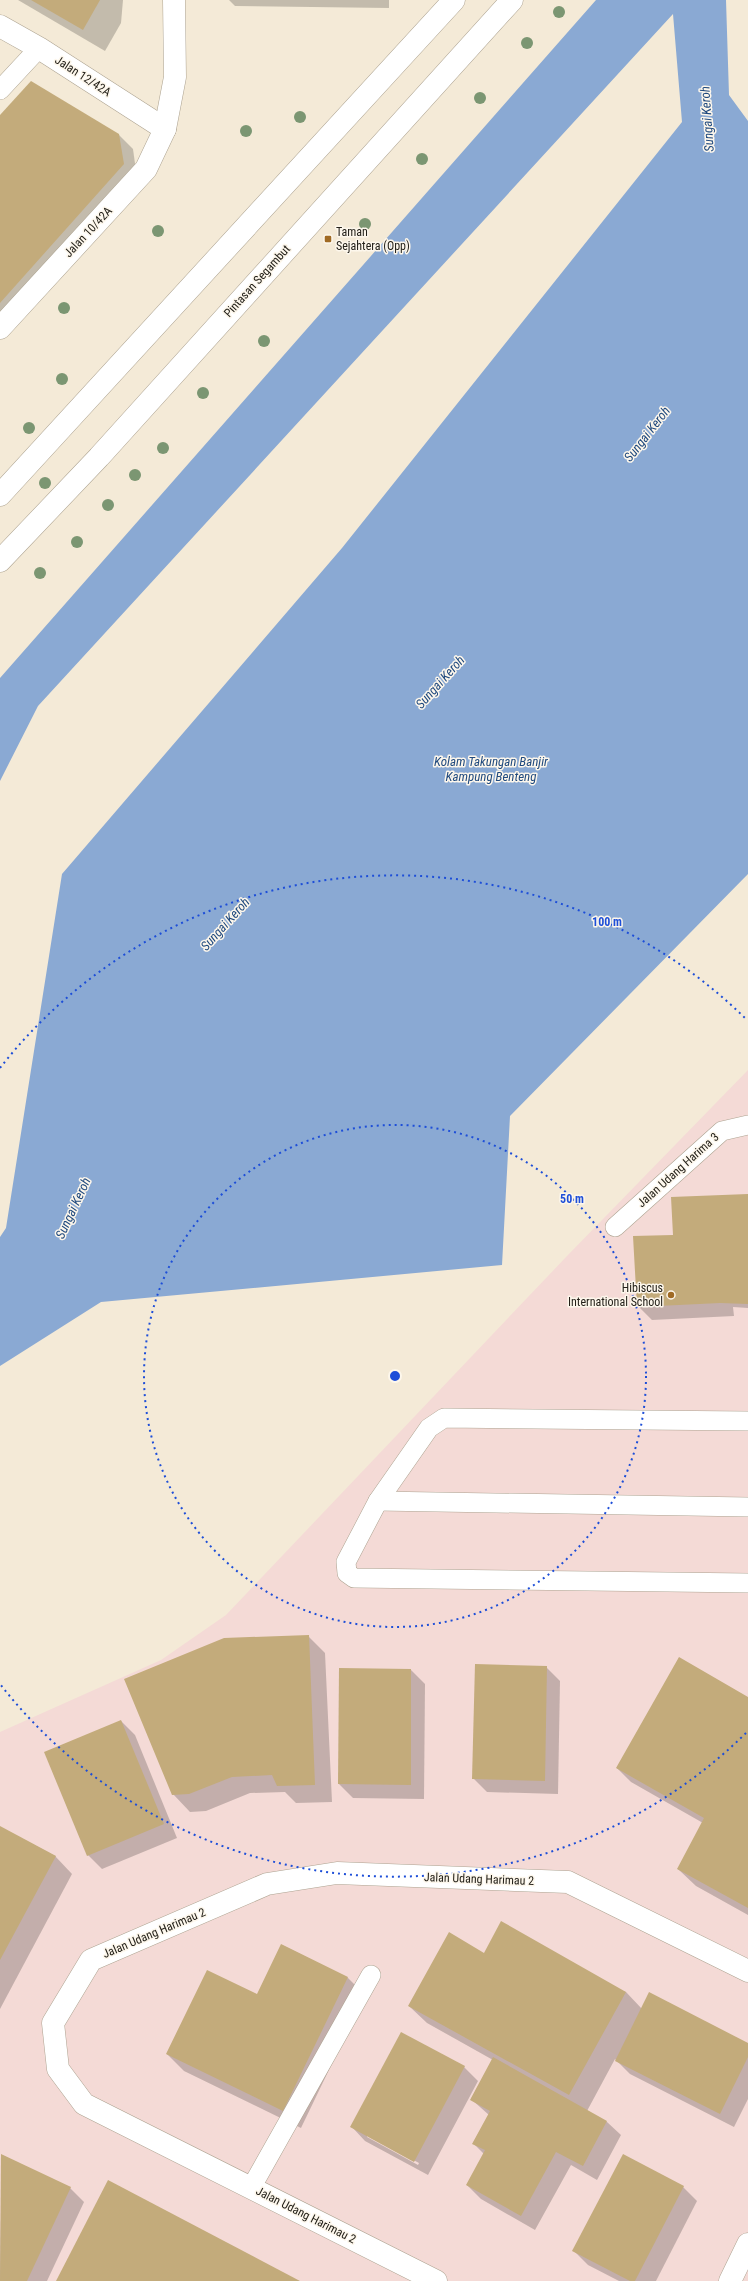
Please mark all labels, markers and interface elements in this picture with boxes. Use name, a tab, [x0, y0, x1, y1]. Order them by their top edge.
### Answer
street label: Jalan 12/42A	[52, 53, 114, 99]
water label: Sungai Keroh	[697, 86, 717, 152]
street label: Jalan 10/42A	[61, 204, 115, 260]
place label: Taman Sejahtera (Opp)	[336, 225, 410, 253]
marker: Taman Sejahtera (Opp)	[323, 234, 333, 244]
street label: Pintasan Segambut	[221, 242, 293, 320]
water label: Sungai Keroh	[621, 404, 673, 464]
water label: Sungai Keroh	[412, 653, 468, 711]
water label: Kolam Takungan Banjir Kampung Benteng	[434, 754, 549, 784]
water label: Sungai Keroh	[197, 895, 253, 953]
text: 100 m	[592, 915, 622, 929]
street label: Jalan Udang Harima 3	[634, 1130, 722, 1210]
water label: Sungai Keroh	[52, 1175, 94, 1241]
text: 50 m	[560, 1192, 584, 1206]
place label: Hibiscus International School	[568, 1281, 663, 1309]
marker: Hibiscus International School	[666, 1290, 676, 1300]
centre of rings	[388, 1369, 402, 1383]
street label: Jalan Udang Harimau 2	[424, 1870, 534, 1888]
street label: Jalan Udang Harimau 2	[100, 1905, 208, 1961]
street label: Jalan Udang Harimau 2	[254, 2184, 358, 2246]

